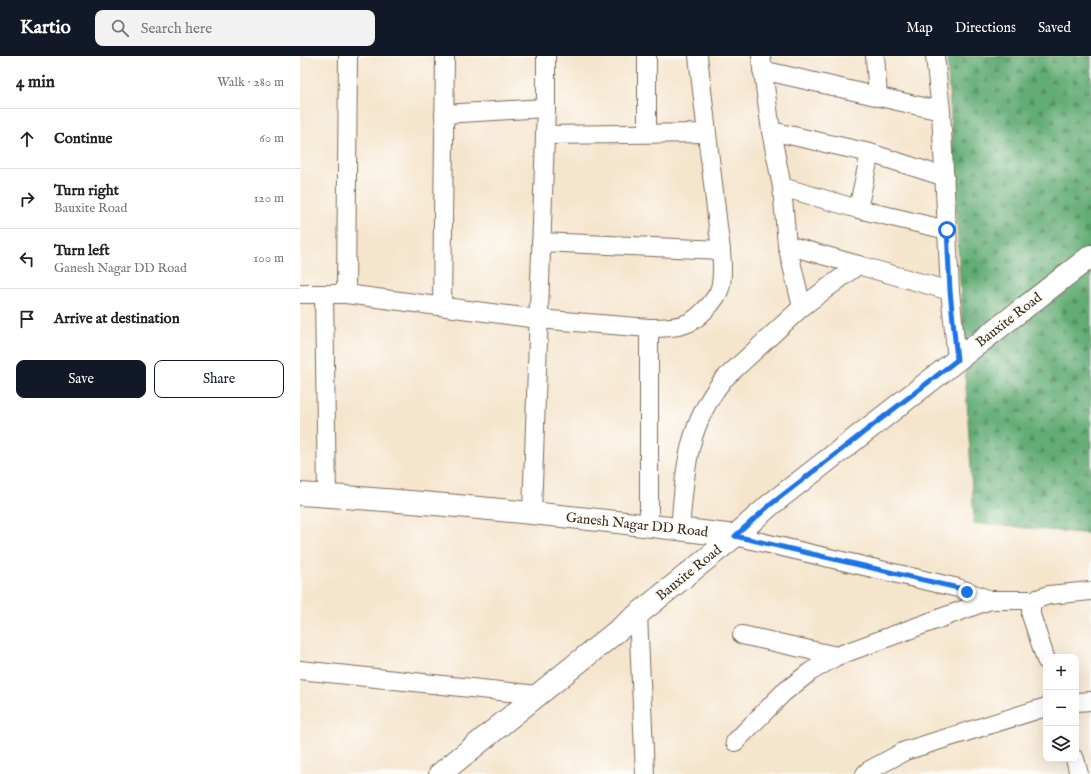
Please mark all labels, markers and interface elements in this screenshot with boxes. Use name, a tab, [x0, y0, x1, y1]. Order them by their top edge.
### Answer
search box	[95, 10, 375, 46]
text: Kartio	[20, 16, 71, 40]
icon: search	[109, 17, 131, 39]
text: Search here	[141, 19, 212, 38]
text: Map	[906, 19, 933, 37]
text: Directions	[955, 19, 1016, 37]
text: Saved	[1038, 19, 1071, 37]
text: 4 min	[16, 72, 55, 93]
text: Walk · 280 m	[217, 74, 284, 91]
icon: ahead	[16, 128, 38, 150]
text: Continue	[54, 129, 112, 148]
text: 60 m	[259, 130, 284, 147]
text: Turn right	[54, 181, 119, 200]
icon: right	[16, 188, 38, 210]
text: 120 m	[254, 190, 284, 207]
text: Bauxite Road	[54, 200, 127, 217]
route start	[938, 221, 956, 239]
text: Turn left	[54, 241, 110, 260]
icon: left	[16, 248, 38, 270]
text: 100 m	[254, 250, 284, 267]
text: Ganesh Nagar DD Road	[54, 260, 187, 277]
street label: Bauxite Road	[972, 288, 1046, 351]
icon: arrive	[16, 308, 38, 330]
text: Arrive at destination	[54, 309, 180, 328]
button: Save	[16, 360, 146, 398]
button: Share	[154, 360, 284, 398]
street label: Ganesh Nagar DD Road	[565, 509, 710, 541]
street label: Bauxite Road	[653, 541, 726, 605]
route end	[958, 583, 976, 601]
map controls	[1043, 654, 1079, 762]
button: +	[1043, 654, 1079, 690]
button: −	[1043, 690, 1079, 726]
button: layers	[1043, 726, 1079, 762]

